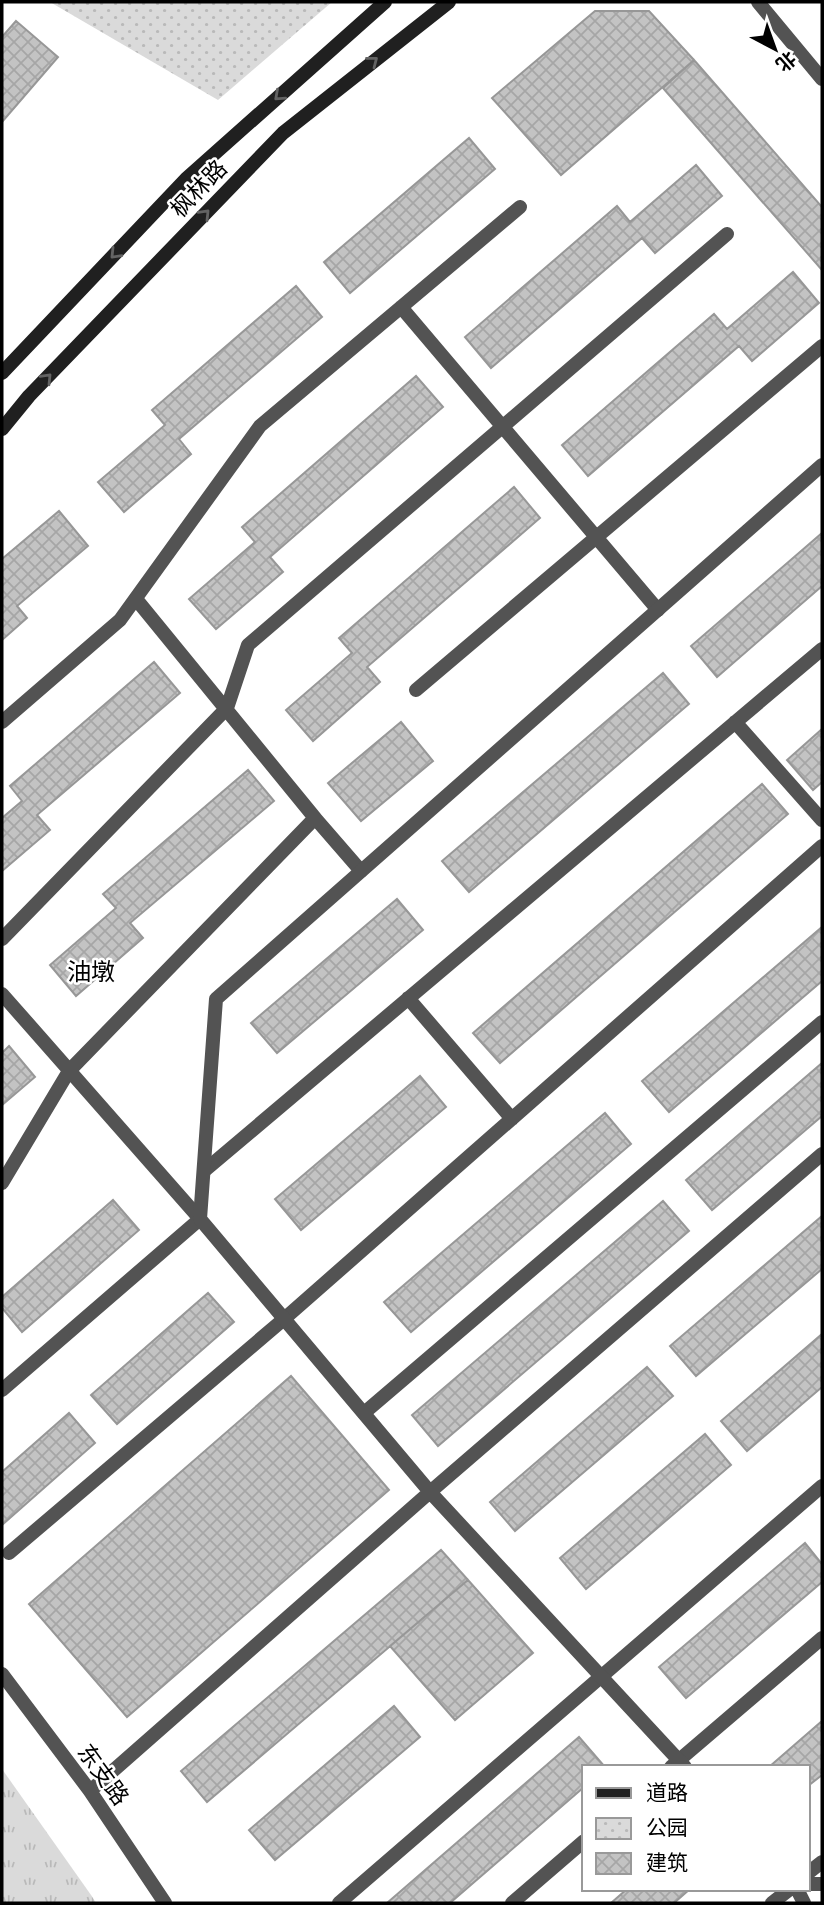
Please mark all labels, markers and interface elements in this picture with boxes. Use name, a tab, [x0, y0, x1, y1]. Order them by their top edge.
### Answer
north arrow	[740, 14, 810, 84]
text: 北	[772, 47, 801, 77]
one-way arrow	[365, 57, 378, 70]
one-way arrow	[274, 88, 287, 100]
street label: 枫林路	[164, 153, 232, 223]
one-way arrow	[196, 209, 209, 222]
one-way arrow	[110, 245, 123, 258]
one-way arrow	[38, 373, 51, 386]
district label: 油墩	[67, 956, 115, 985]
street label: 东支路	[72, 1738, 136, 1810]
legend	[582, 1765, 810, 1891]
text: 道路	[646, 1779, 688, 1804]
text: 公园	[646, 1814, 688, 1839]
text: 建筑	[646, 1849, 688, 1874]

